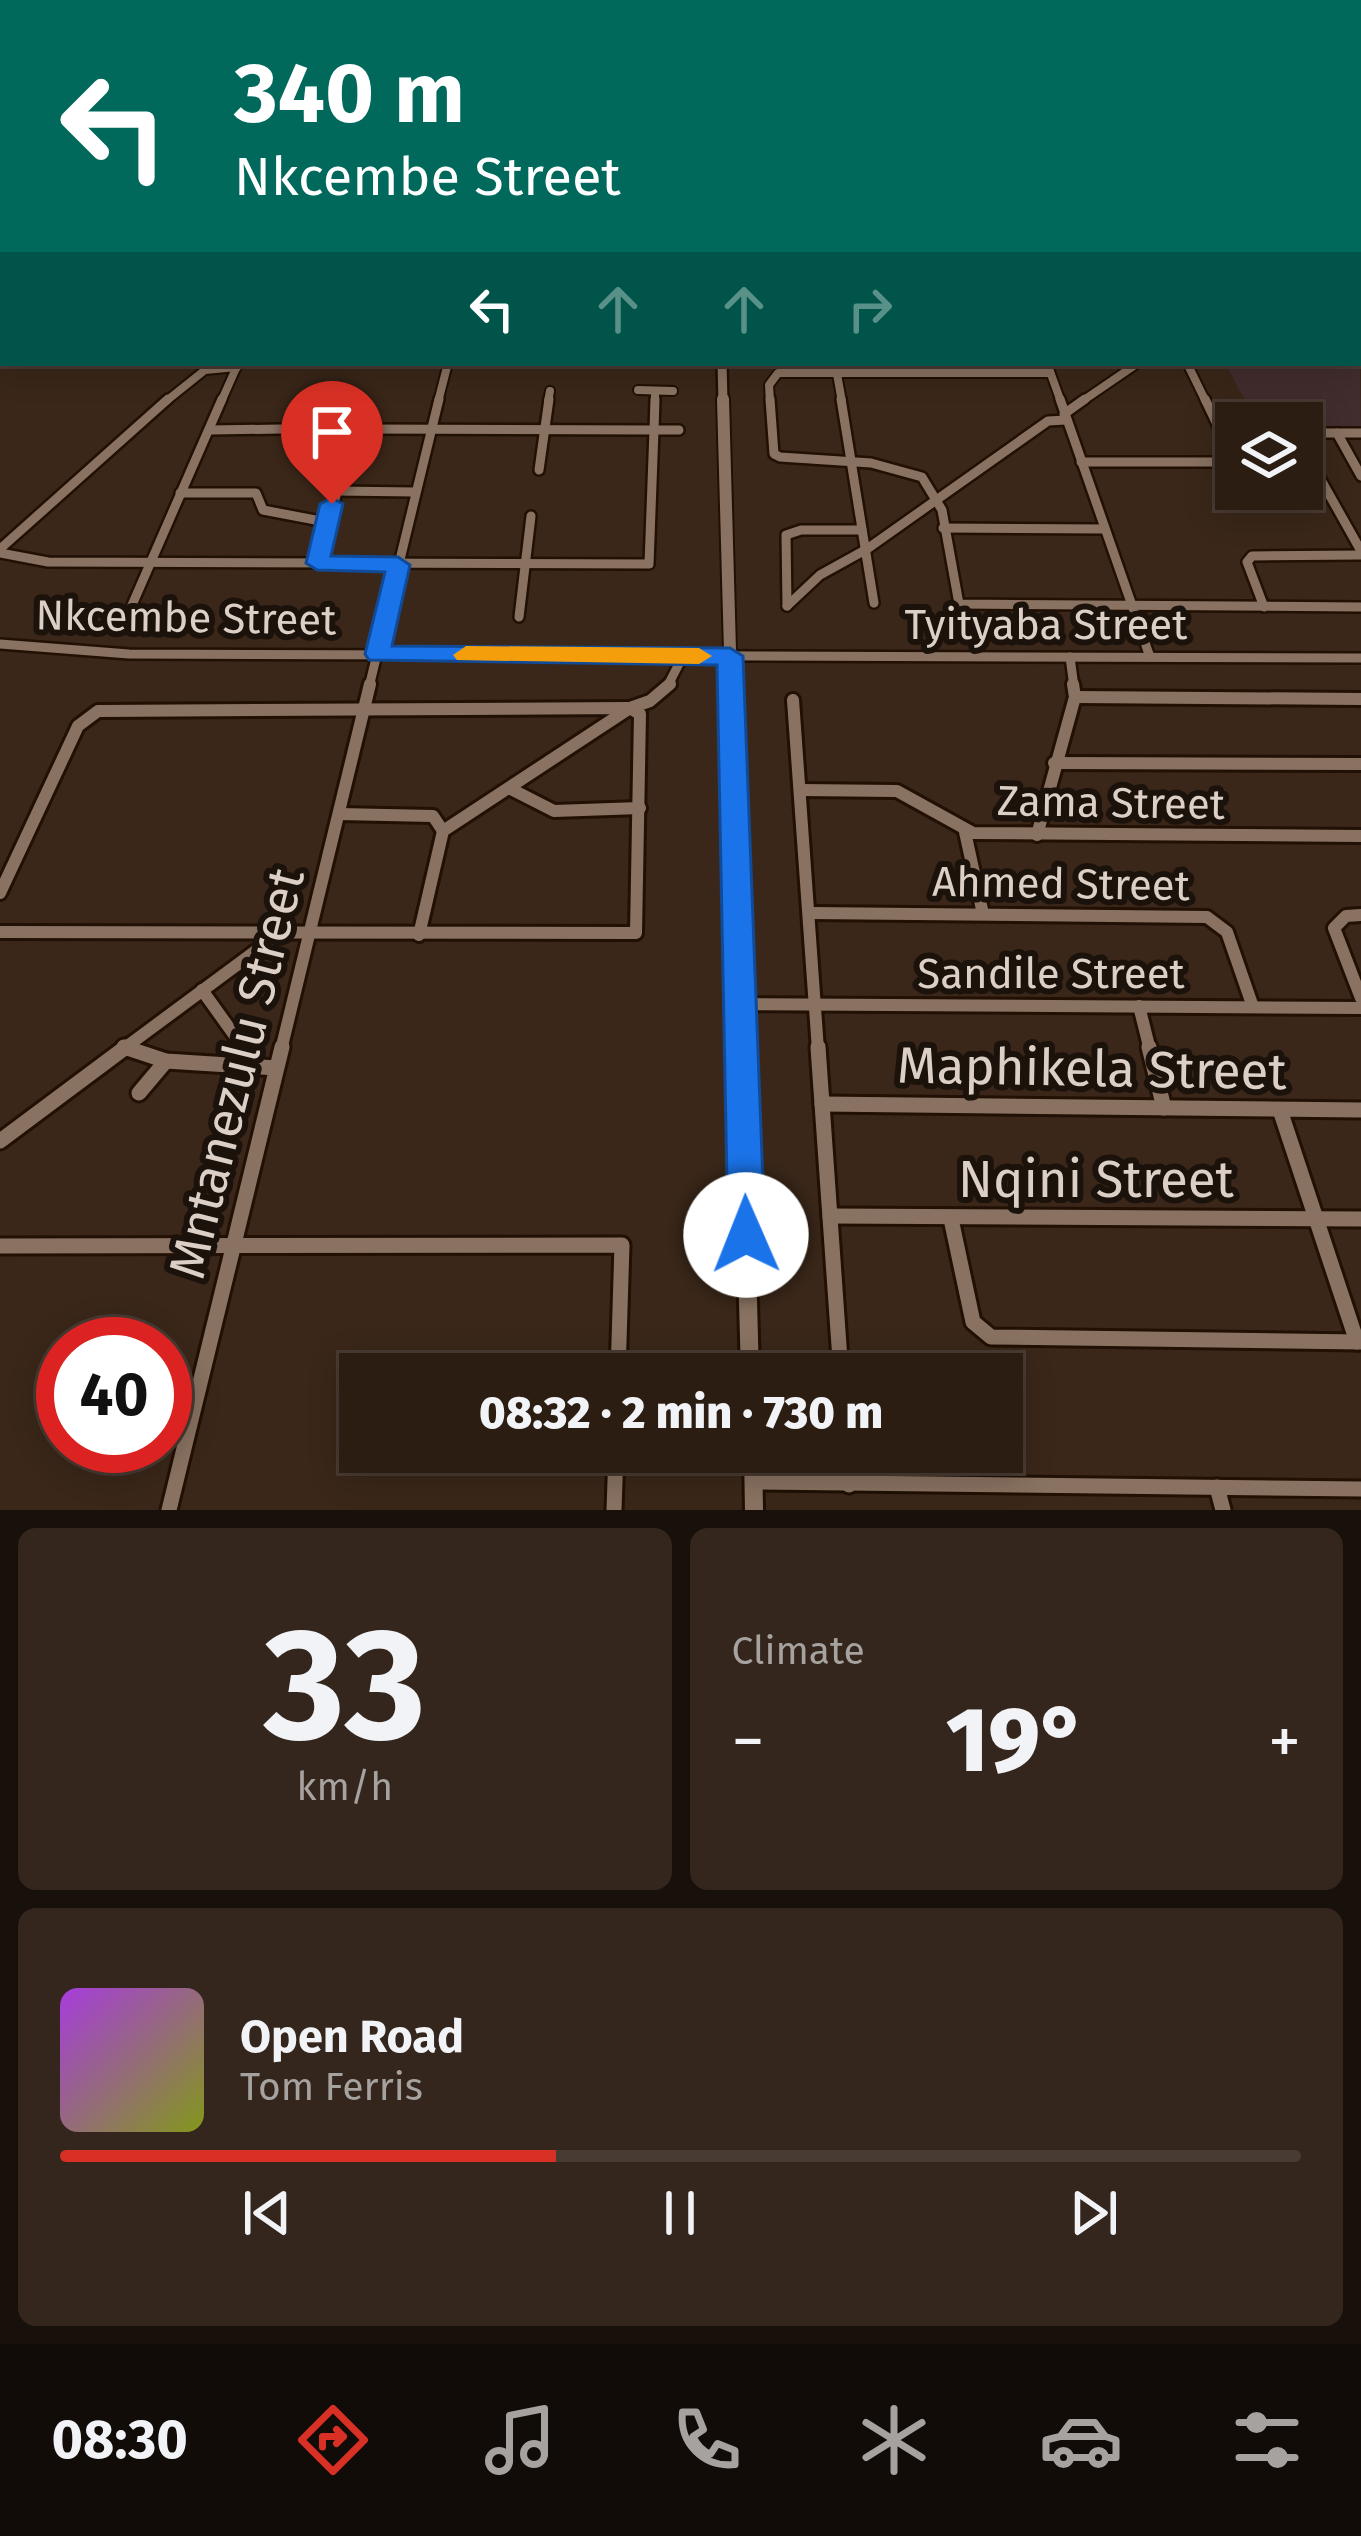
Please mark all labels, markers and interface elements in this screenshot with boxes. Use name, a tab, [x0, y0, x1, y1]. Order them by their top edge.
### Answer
text: 340 m	[234, 43, 465, 144]
icon: left	[36, 48, 192, 204]
text: Nkcembe Street	[234, 145, 621, 209]
icon: left	[459, 276, 525, 342]
icon: ahead	[585, 276, 651, 342]
icon: ahead	[711, 276, 777, 342]
icon: right	[837, 276, 903, 342]
pin	[281, 381, 383, 504]
icon: arrive	[299, 399, 365, 465]
map controls	[1215, 402, 1323, 510]
button: layers	[1215, 402, 1323, 510]
street label: Nkcembe Street	[35, 590, 338, 646]
street label: Tyityaba Street	[905, 600, 1188, 650]
street label: Zama Street	[997, 776, 1226, 830]
street label: Ahmed Street	[932, 857, 1191, 911]
street label: Mntanezulu Street	[156, 861, 318, 1285]
street label: Sandile Street	[917, 949, 1186, 999]
street label: Maphikela Street	[897, 1035, 1288, 1103]
street label: Nqini Street	[958, 1149, 1235, 1211]
position arrow	[683, 1172, 809, 1298]
speed limit sign: 40	[36, 1317, 192, 1473]
text: 08:32 · 2 min · 730 m	[479, 1386, 883, 1440]
text: 33	[264, 1592, 426, 1779]
text: Climate	[732, 1628, 865, 1674]
text: 19°	[946, 1687, 1087, 1795]
text: −	[732, 1702, 765, 1781]
text: +	[1268, 1702, 1301, 1781]
text: km/h	[296, 1764, 393, 1810]
text: Open Road	[240, 2010, 464, 2064]
text: Tom Ferris	[240, 2064, 423, 2110]
icon: previous	[234, 2180, 300, 2246]
icon: pause	[647, 2180, 713, 2246]
icon: next	[1061, 2180, 1127, 2246]
icon: directions	[291, 2398, 375, 2482]
icon: music	[478, 2398, 562, 2482]
icon: phone	[665, 2398, 749, 2482]
icon: climate	[852, 2398, 936, 2482]
icon: car	[1039, 2398, 1123, 2482]
icon: filters	[1225, 2398, 1309, 2482]
text: 08:30	[51, 2408, 188, 2472]

